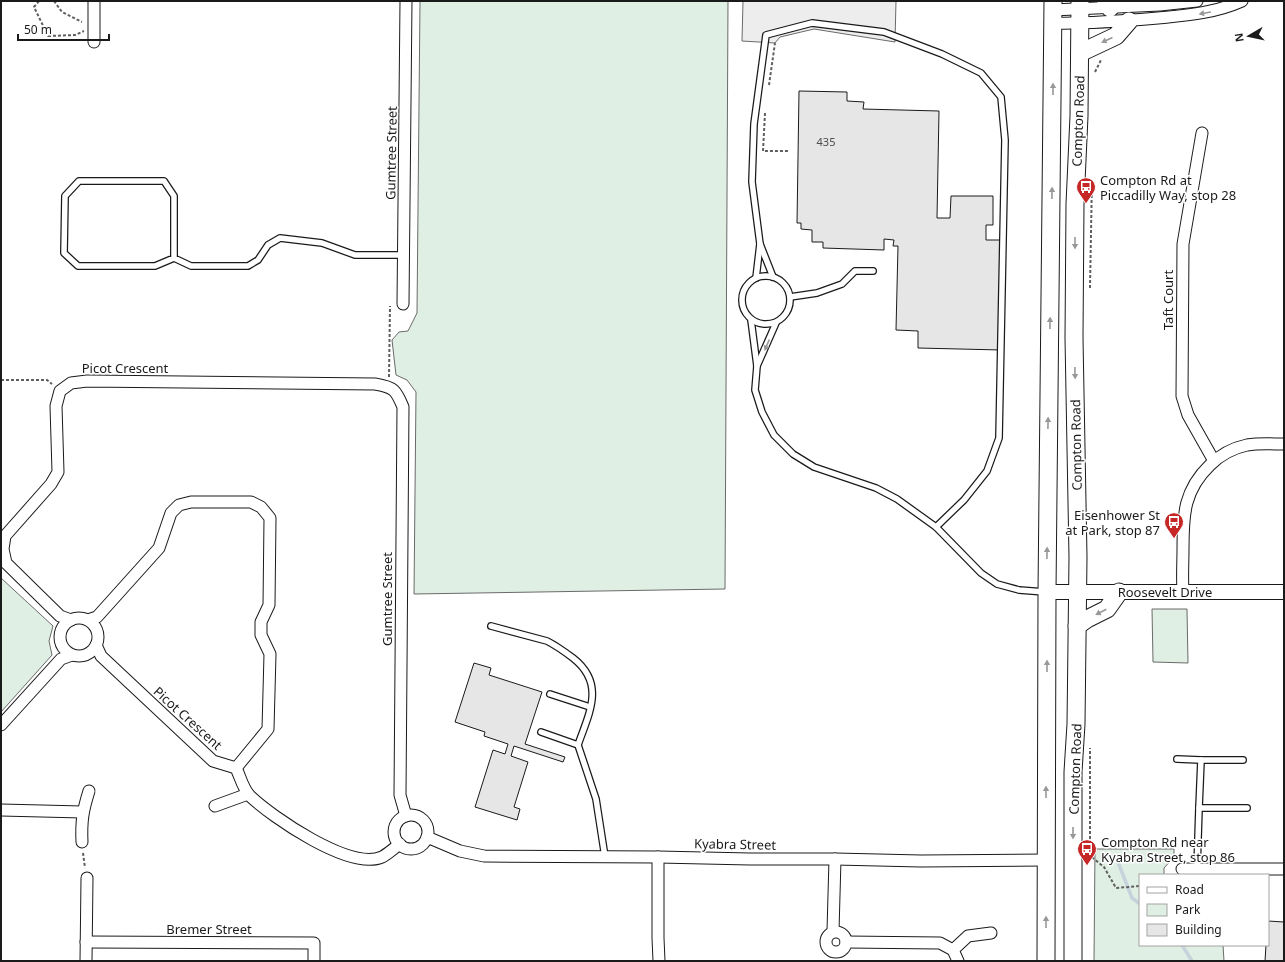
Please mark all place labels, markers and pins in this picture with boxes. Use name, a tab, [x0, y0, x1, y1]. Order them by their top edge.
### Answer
place label: Compton Rd at Piccadilly Way, stop 28	[1100, 171, 1236, 204]
bus stop icon: Compton Rd at Piccadilly Way, stop 28	[1075, 176, 1097, 204]
place label: Eisenhower St at Park, stop 87	[1065, 506, 1160, 539]
bus stop icon: Eisenhower St at Park, stop 87	[1163, 511, 1185, 539]
place label: Compton Rd near Kyabra Street, stop 86	[1101, 833, 1235, 866]
bus stop icon: Compton Rd near Kyabra Street, stop 86	[1076, 838, 1098, 866]

